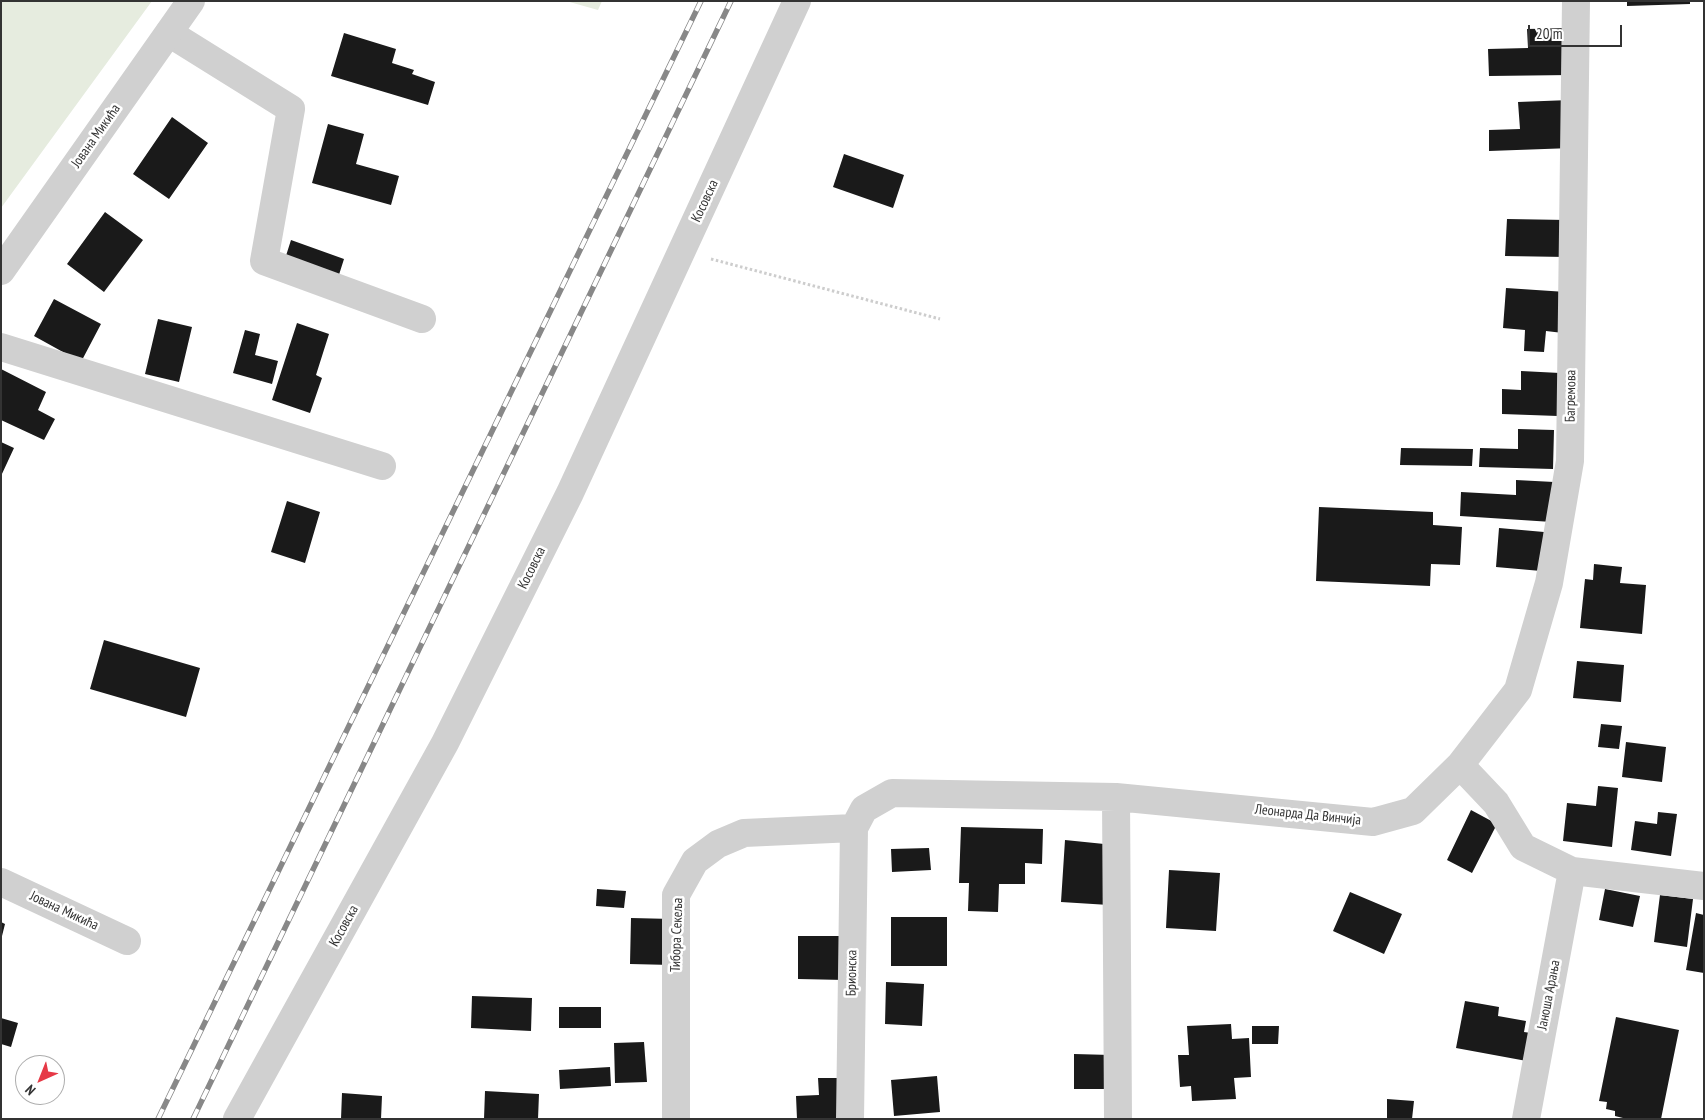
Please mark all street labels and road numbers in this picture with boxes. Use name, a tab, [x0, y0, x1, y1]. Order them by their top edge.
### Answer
street label: Јована Микића	[68, 101, 124, 171]
street label: Косовска	[688, 177, 722, 225]
street label: Багремова	[1562, 370, 1580, 422]
street label: Косовска	[515, 544, 549, 592]
street label: Леонарда Да Винчија	[1254, 801, 1362, 829]
street label: Јована Микића	[27, 888, 101, 934]
street label: Тибора Секеља	[667, 897, 687, 973]
street label: Косовска	[326, 902, 362, 950]
street label: Брионска	[843, 950, 861, 996]
street label: Јаноша Арања	[1534, 959, 1564, 1031]

